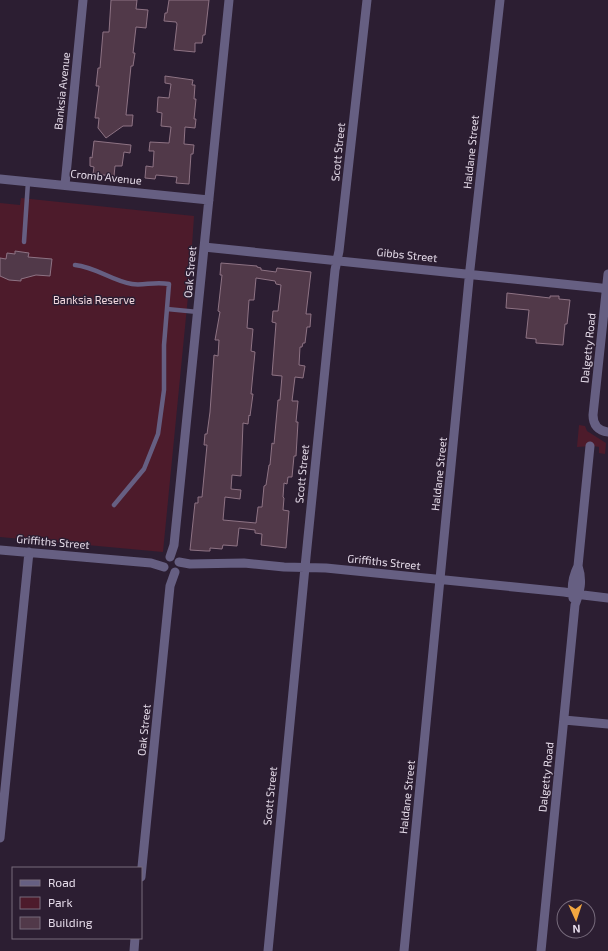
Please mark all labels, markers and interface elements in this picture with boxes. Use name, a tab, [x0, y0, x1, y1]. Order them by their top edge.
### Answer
street label: Banksia Avenue	[51, 51, 72, 131]
street label: Haldane Street	[460, 114, 481, 190]
street label: Scott Street	[328, 122, 347, 182]
street label: Cromb Avenue	[70, 166, 142, 187]
street label: Gibbs Street	[376, 245, 438, 264]
street label: Oak Street	[181, 246, 198, 298]
park label: Banksia Reserve	[53, 293, 135, 306]
street label: Dalgetty Road	[577, 312, 598, 384]
street label: Haldane Street	[428, 436, 449, 512]
street label: Scott Street	[292, 444, 311, 504]
street label: Griffiths Street	[16, 532, 90, 551]
street label: Griffiths Street	[347, 551, 421, 572]
street label: Oak Street	[134, 703, 153, 756]
street label: Dalgetty Road	[535, 741, 556, 813]
street label: Haldane Street	[396, 759, 417, 835]
street label: Scott Street	[260, 766, 279, 826]
legend	[12, 867, 142, 939]
text: Road	[48, 875, 76, 889]
text: Park	[48, 895, 73, 909]
north arrow	[556, 899, 596, 939]
text: Building	[48, 915, 93, 929]
text: N	[572, 923, 581, 936]

